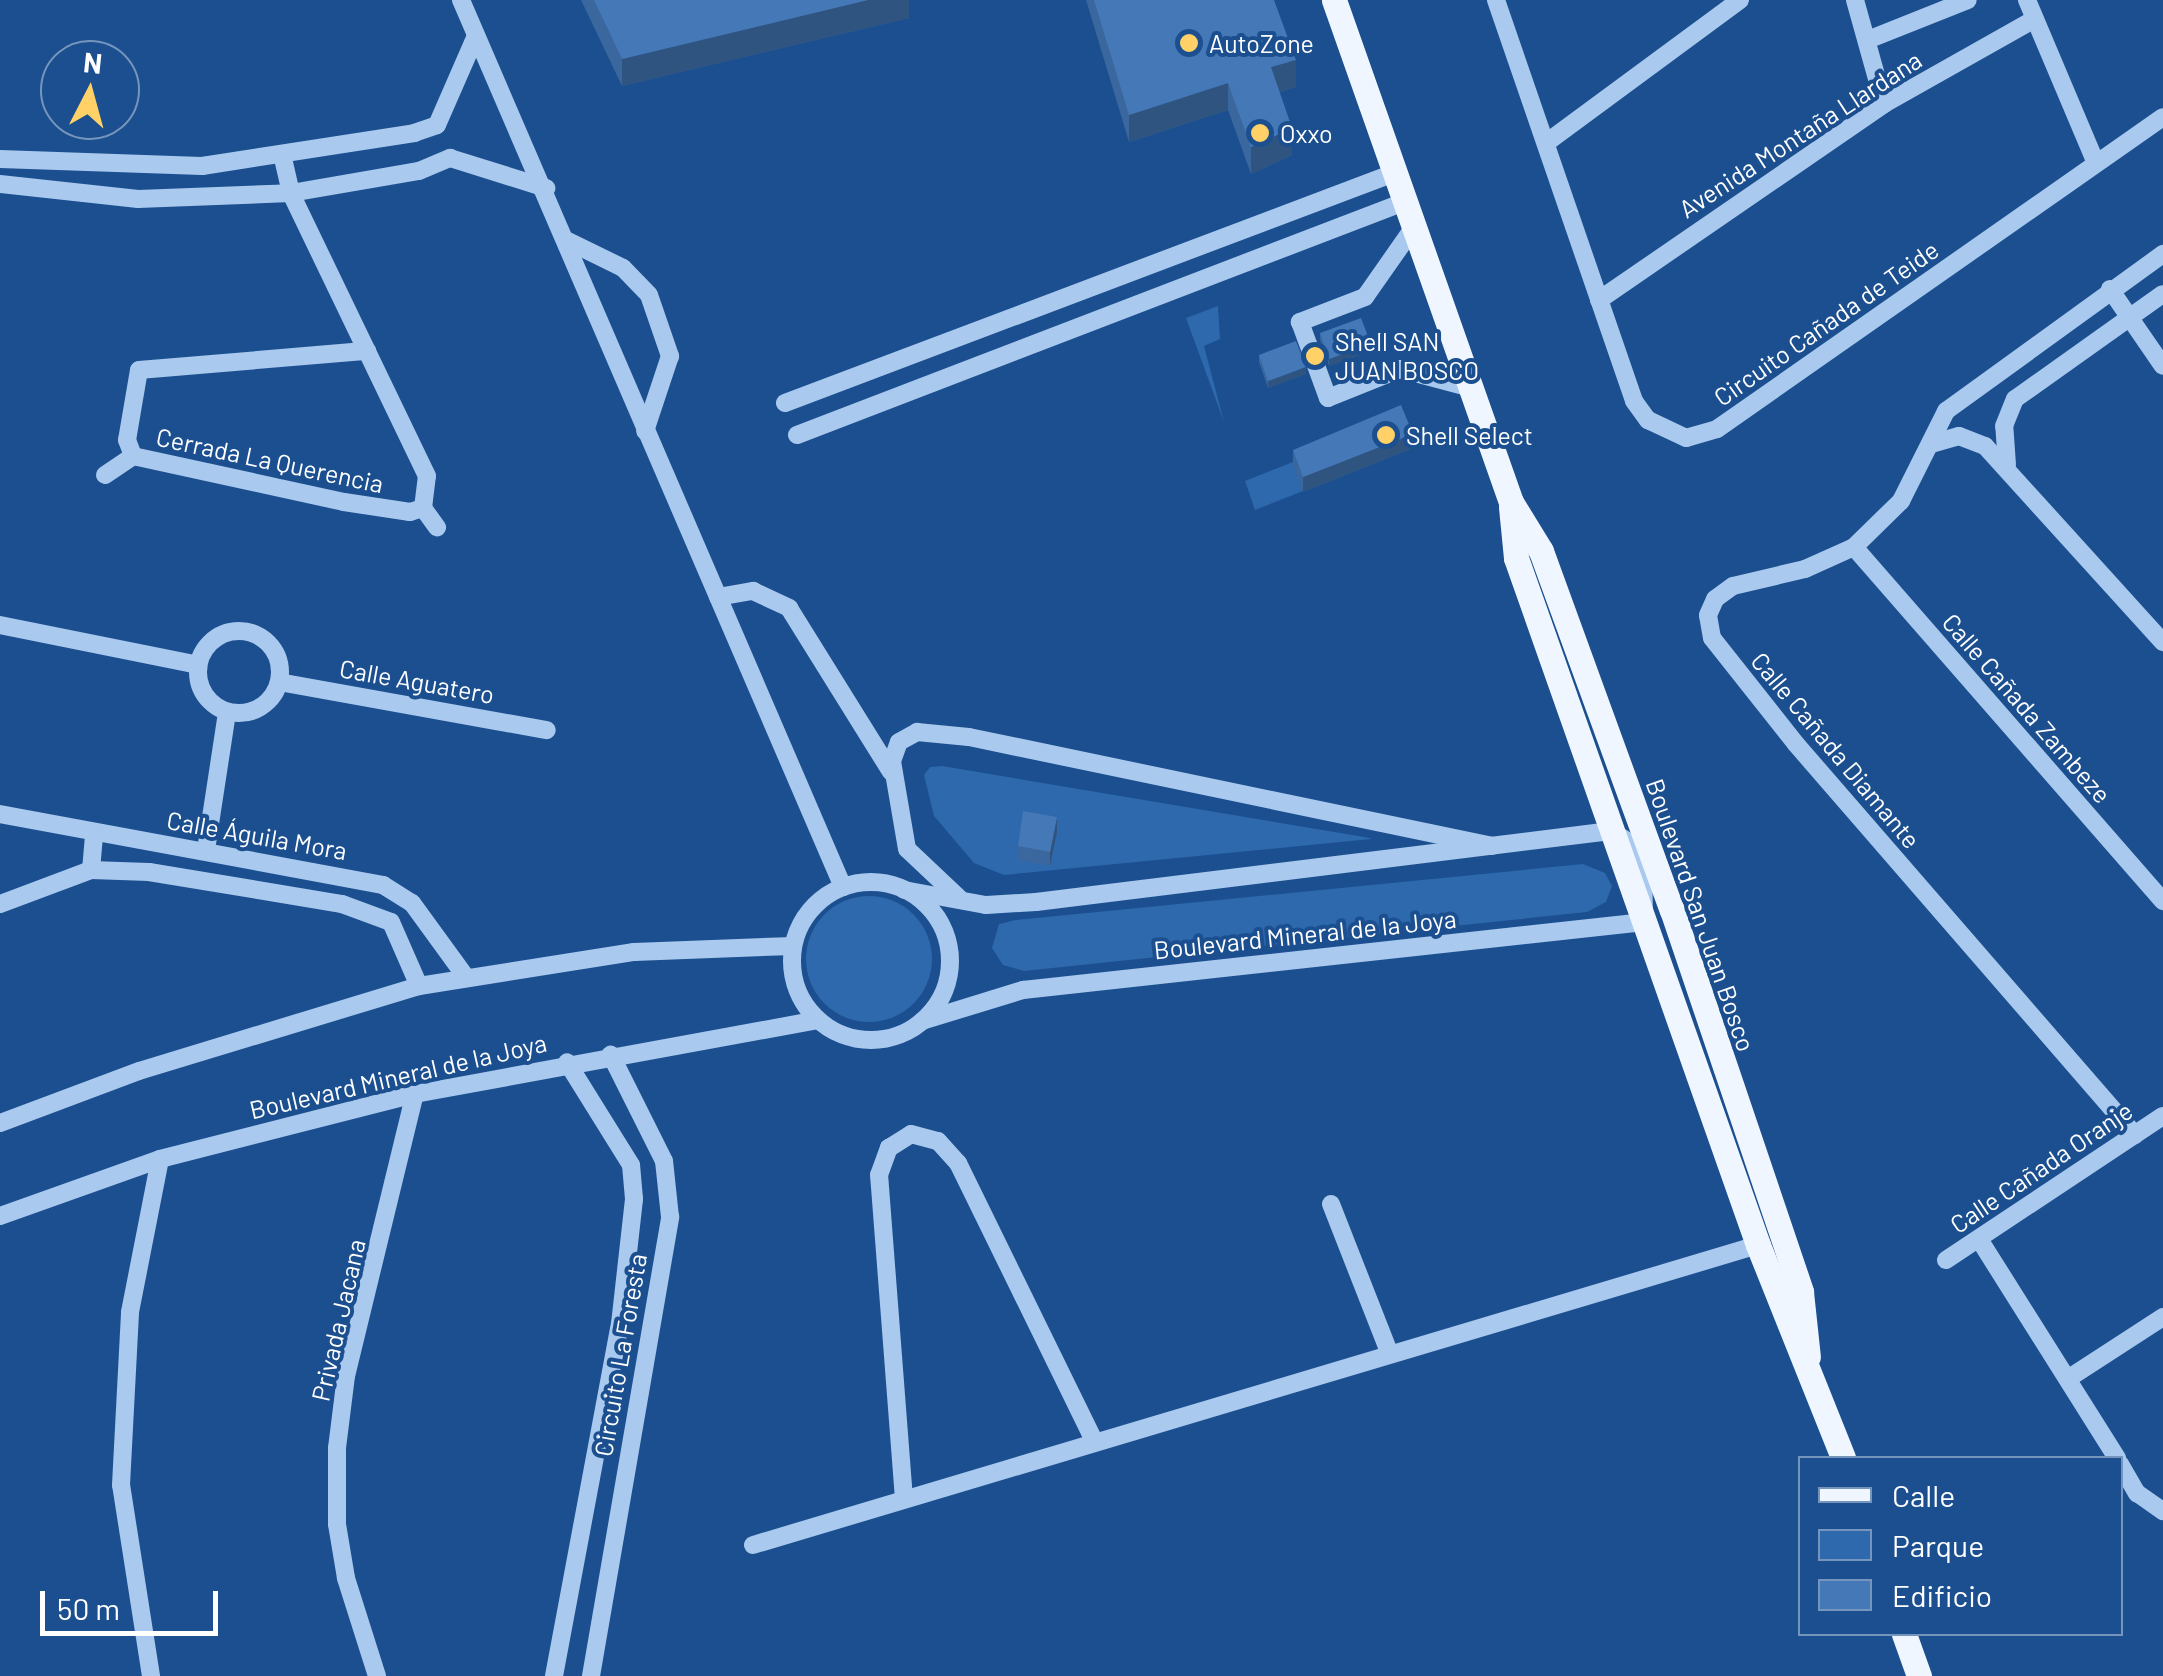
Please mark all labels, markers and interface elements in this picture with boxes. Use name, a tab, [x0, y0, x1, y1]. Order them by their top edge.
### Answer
place label: AutoZone	[1209, 28, 1314, 58]
marker: AutoZone	[1178, 32, 1200, 54]
north arrow	[40, 40, 140, 140]
text: N	[82, 44, 104, 80]
street label: Avenida Montaña Llardana	[1673, 44, 1927, 224]
place label: Oxxo	[1280, 118, 1332, 148]
marker: Oxxo	[1249, 122, 1271, 144]
street label: Circuito Cañada de Teide	[1708, 234, 1944, 412]
place label: Shell SAN JUAN BOSCO	[1335, 327, 1479, 386]
marker: Shell SAN JUAN BOSCO	[1304, 345, 1326, 367]
place label: Shell Select	[1406, 420, 1533, 450]
street label: Cerrada La Querencia	[154, 421, 386, 499]
marker: Shell Select	[1375, 424, 1397, 446]
street label: Calle Cañada Zambeze	[1936, 607, 2118, 809]
street label: Calle Cañada Diamante	[1745, 646, 1927, 854]
street label: Calle Aguatero	[337, 653, 497, 709]
street label: Boulevard San Juan Bosco	[1640, 775, 1762, 1055]
street label: Calle Águila Mora	[165, 804, 349, 866]
street label: Boulevard Mineral de la Joya	[1152, 903, 1458, 965]
street label: Boulevard Mineral de la Joya	[247, 1027, 549, 1125]
street label: Calle Cañada Oranje	[1944, 1095, 2138, 1239]
street label: Privada Jacana	[305, 1236, 371, 1404]
street label: Circuito La Foresta	[587, 1251, 653, 1459]
legend	[1798, 1456, 2123, 1636]
text: Calle	[1892, 1477, 1955, 1513]
text: Parque	[1892, 1527, 1984, 1563]
scale bar	[45, 1571, 222, 1633]
text: Edificio	[1892, 1577, 1992, 1613]
text: 50 m	[57, 1590, 120, 1626]

